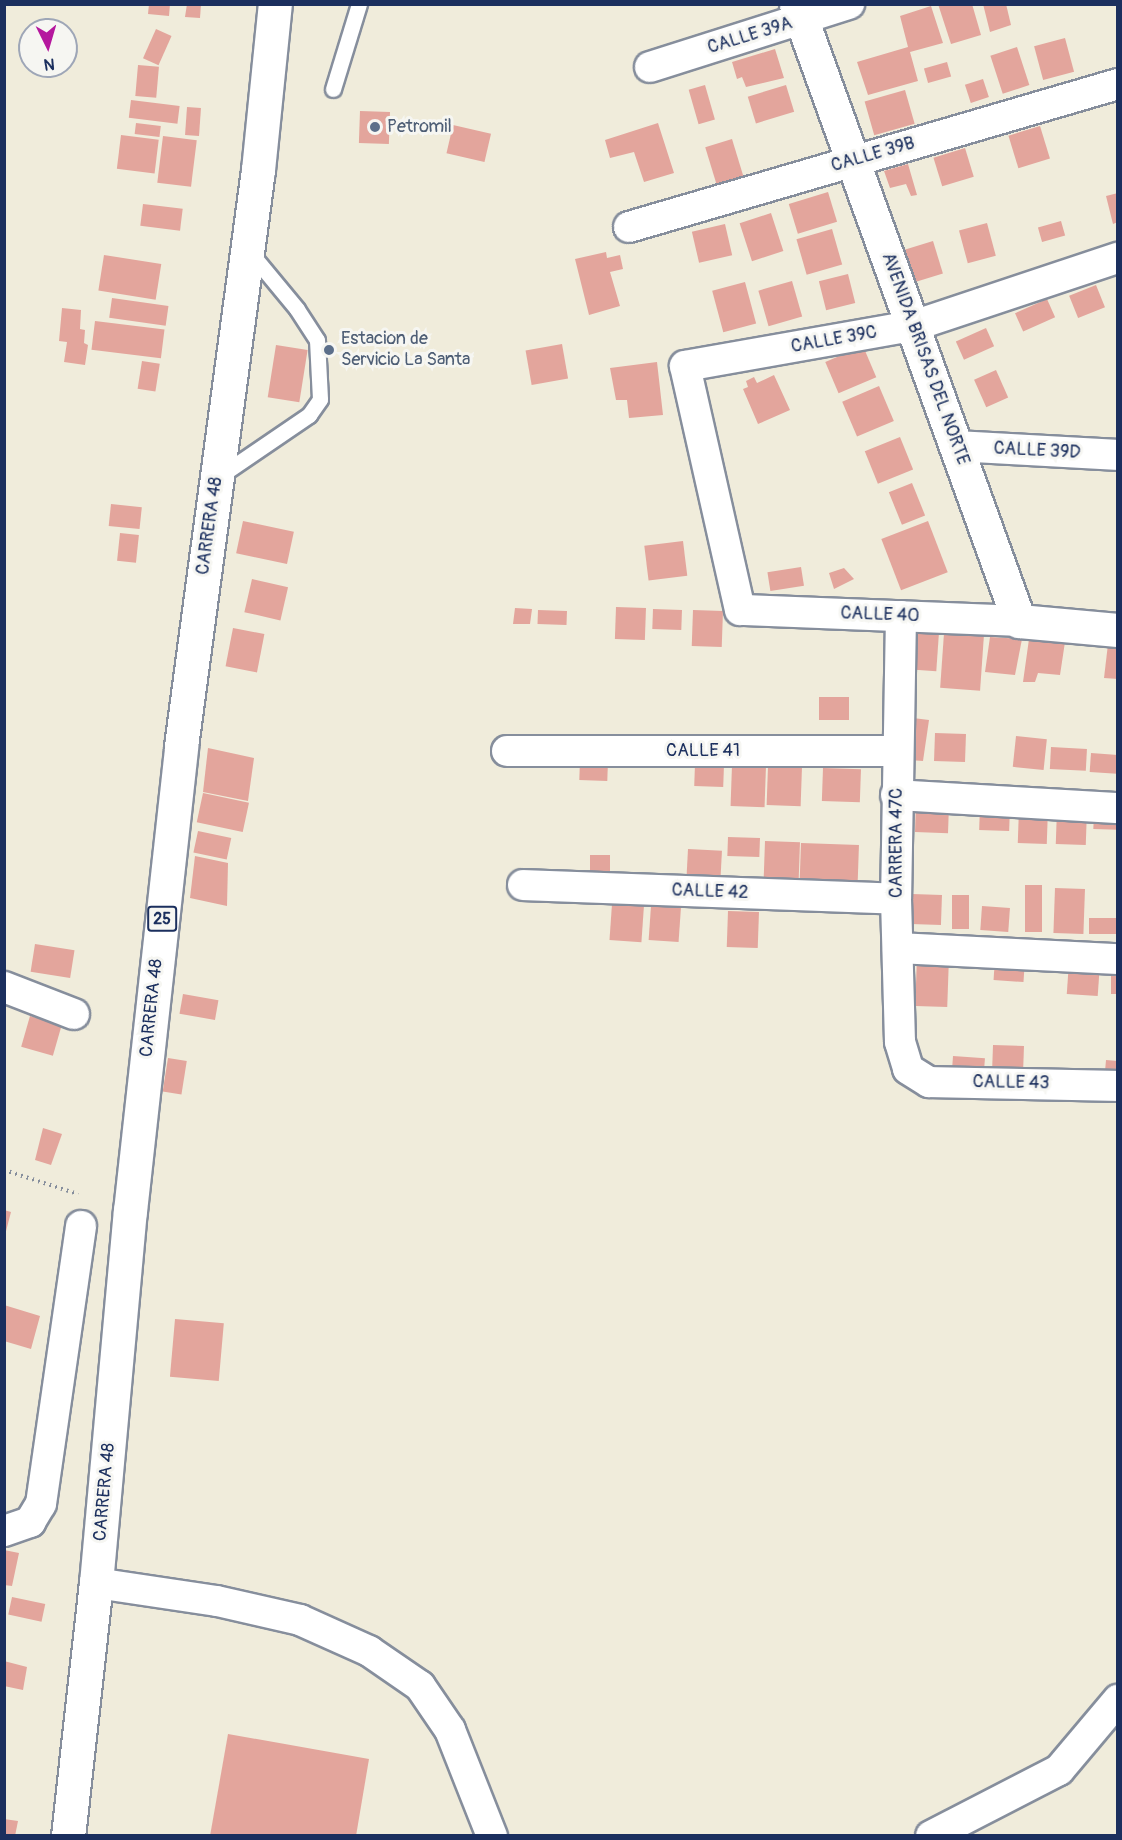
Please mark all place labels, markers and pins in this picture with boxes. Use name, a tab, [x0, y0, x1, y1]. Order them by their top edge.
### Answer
place label: Petromil	[387, 116, 452, 138]
marker: Petromil	[368, 120, 382, 134]
place label: Estacion de Servicio La Santa	[341, 329, 470, 372]
marker: Estacion de Servicio La Santa	[322, 343, 336, 357]

